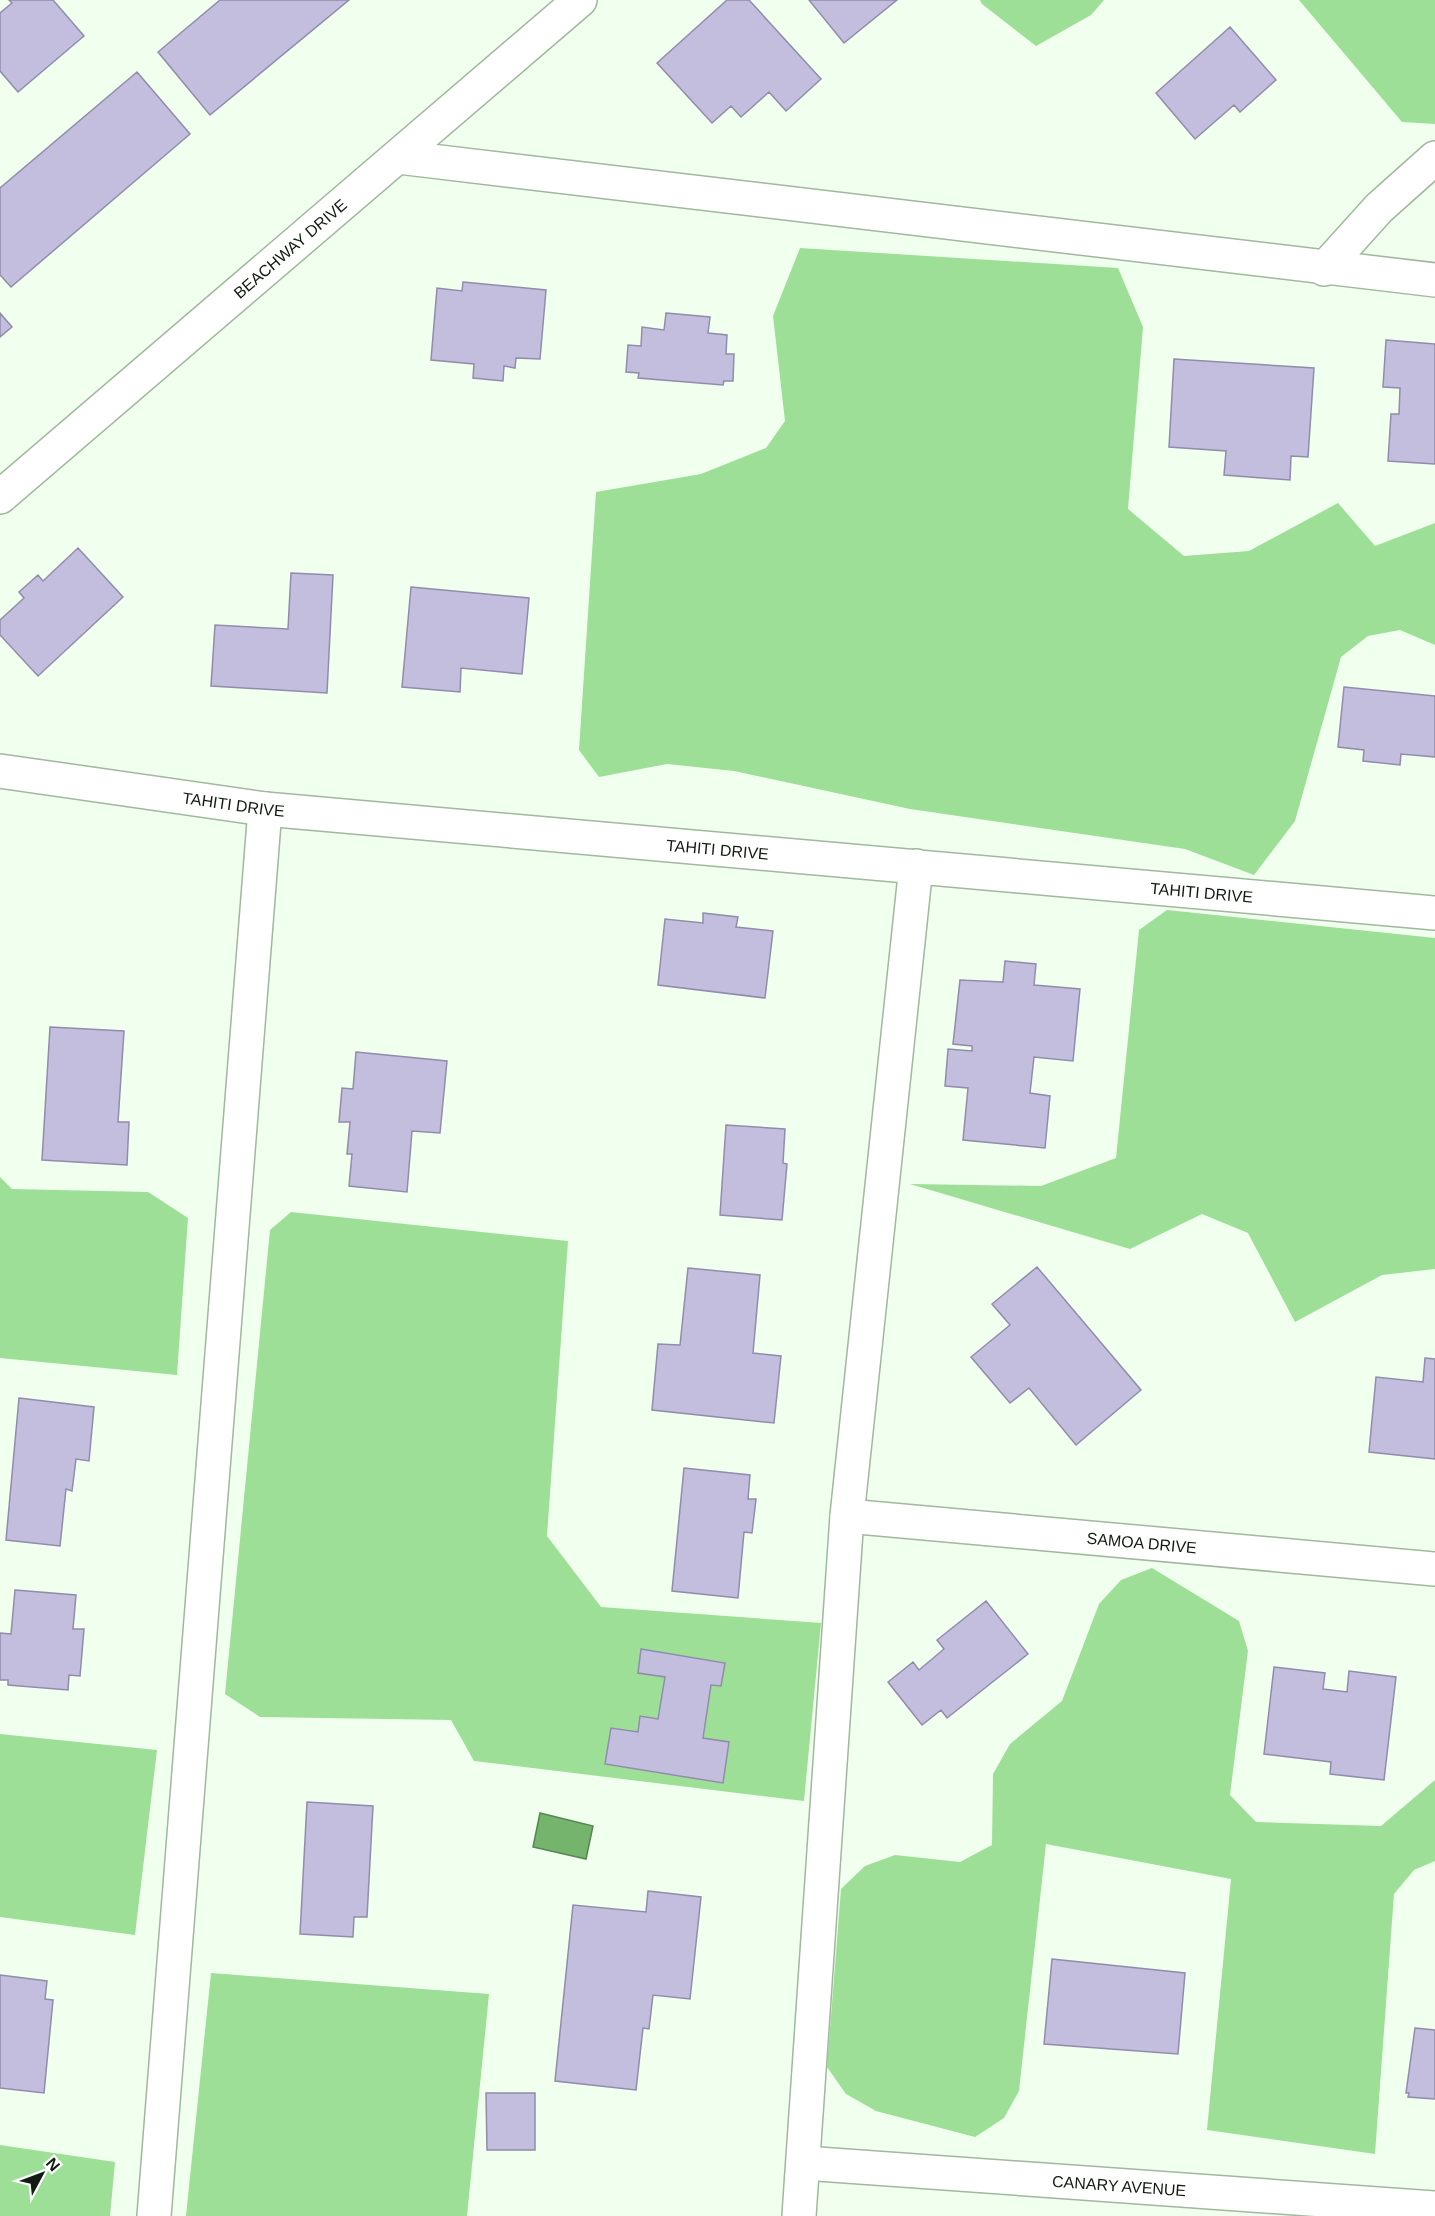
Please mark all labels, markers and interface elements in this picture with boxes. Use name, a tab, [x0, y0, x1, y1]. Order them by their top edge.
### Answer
street label: BEACHWAY DRIVE	[231, 196, 350, 302]
street label: TAHITI DRIVE	[181, 789, 285, 820]
street label: TAHITI DRIVE	[665, 837, 769, 863]
street label: TAHITI DRIVE	[1150, 880, 1254, 906]
street label: SAMOA DRIVE	[1086, 1530, 1197, 1556]
north arrow	[12, 2144, 72, 2204]
text: N	[43, 2155, 63, 2174]
street label: CANARY AVENUE	[1052, 2173, 1187, 2199]

